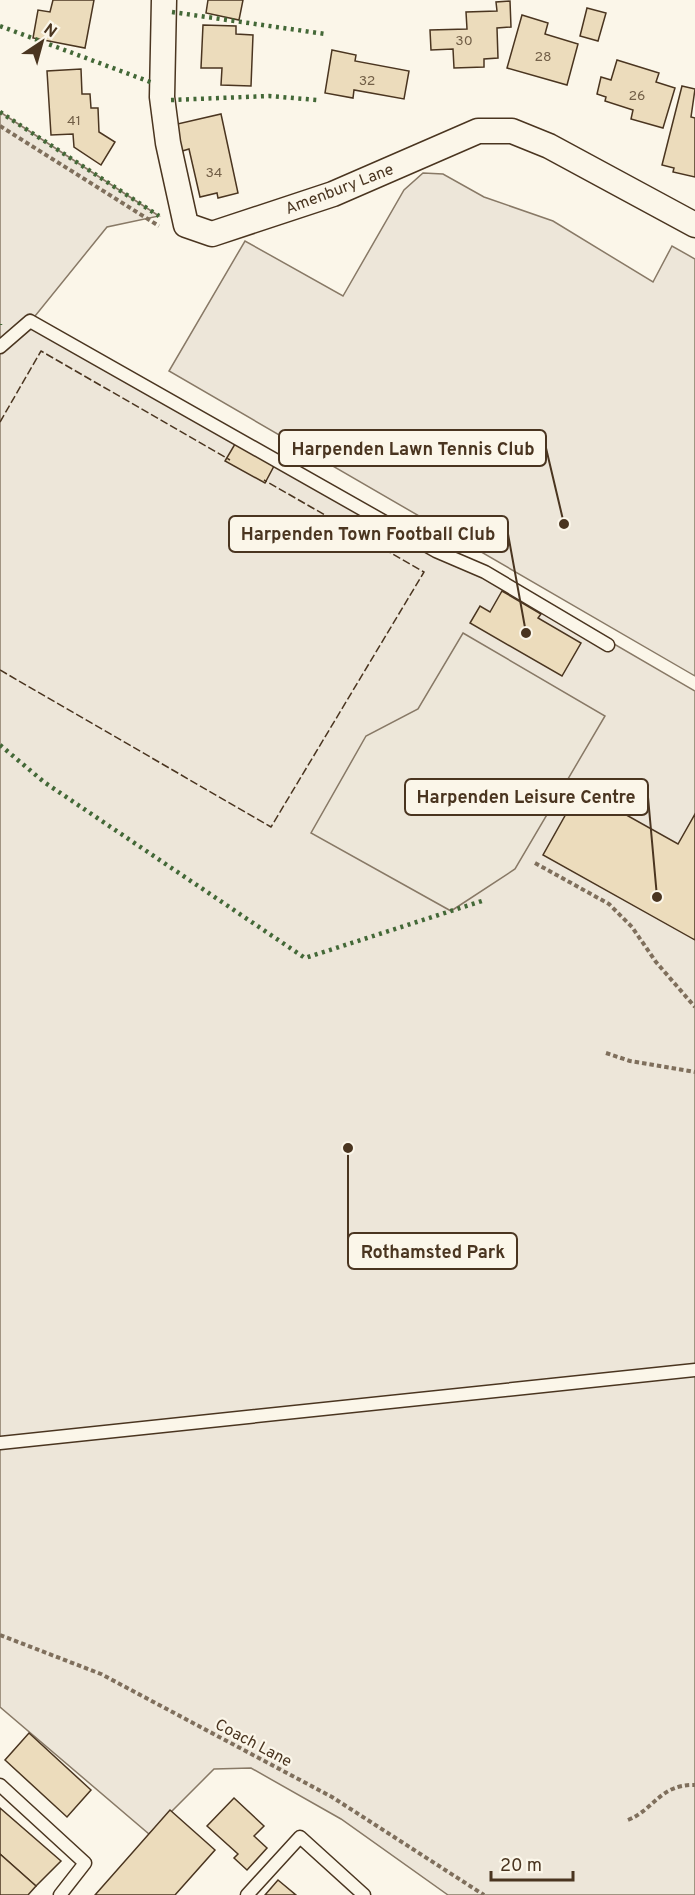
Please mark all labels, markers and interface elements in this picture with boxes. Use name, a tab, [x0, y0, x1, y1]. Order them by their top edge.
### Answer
north arrow	[12, 12, 72, 72]
text: N	[39, 20, 60, 43]
house number: 30	[455, 33, 473, 50]
house number: 28	[534, 49, 552, 66]
house number: 32	[359, 73, 375, 90]
house number: 26	[629, 88, 645, 105]
house number: 41	[67, 113, 81, 130]
street label: Amenbury Lane	[283, 160, 397, 220]
house number: 34	[205, 165, 223, 182]
callout: Harpenden Lawn Tennis Club	[279, 430, 546, 466]
text: Harpenden Lawn Tennis Club	[291, 439, 535, 462]
callout: Harpenden Town Football Club	[229, 516, 508, 552]
text: Harpenden Town Football Club	[241, 524, 495, 547]
callout: Harpenden Leisure Centre	[405, 779, 648, 815]
text: Harpenden Leisure Centre	[417, 787, 635, 810]
callout: Rothamsted Park	[348, 1233, 517, 1269]
text: Rothamsted Park	[361, 1242, 505, 1265]
street label: Coach Lane	[211, 1715, 295, 1772]
scale bar	[491, 1844, 574, 1882]
text: 20 m	[500, 1855, 542, 1878]

